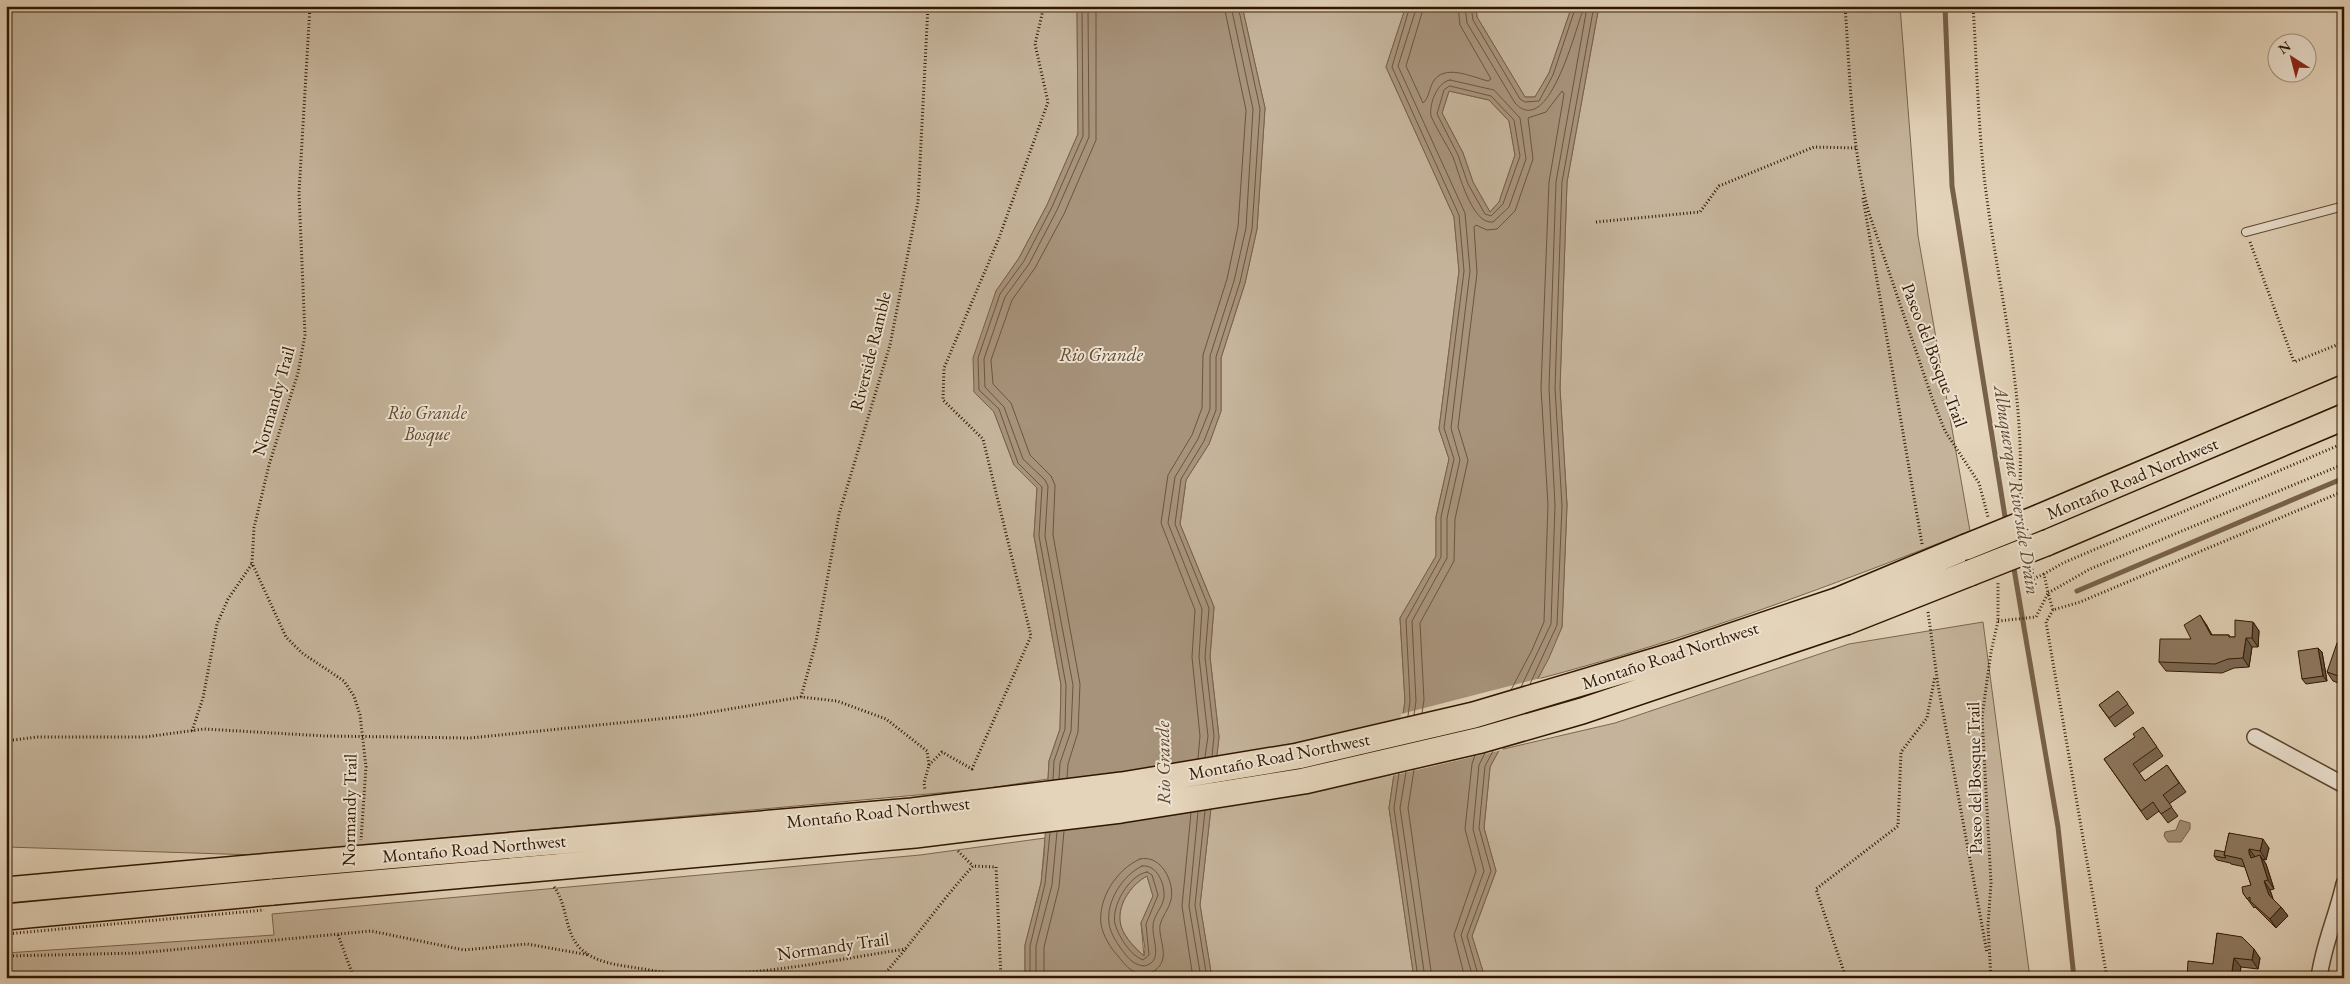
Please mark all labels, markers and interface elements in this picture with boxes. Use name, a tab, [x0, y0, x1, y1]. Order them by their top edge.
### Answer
north arrow	[2268, 32, 2318, 82]
text: N	[2274, 36, 2295, 58]
street label: Paseo del Bosque Trail	[1897, 280, 1973, 430]
street label: Riverside Ramble	[844, 289, 896, 413]
water label: Rio Grande	[1059, 342, 1144, 367]
street label: Normandy Trail	[246, 344, 300, 458]
water label: Albuquerque Riverside Drain	[1987, 382, 2046, 597]
park label: Rio Grande Bosque	[387, 401, 468, 447]
street label: Montaño Road Northwest	[2043, 431, 2222, 525]
street label: Montaño Road Northwest	[1579, 615, 1762, 694]
street label: Paseo del Bosque Trail	[1961, 702, 1987, 854]
water label: Rio Grande	[1150, 720, 1176, 805]
street label: Montaño Road Northwest	[1186, 727, 1372, 785]
street label: Normandy Trail	[337, 753, 361, 867]
street label: Montaño Road Northwest	[785, 791, 971, 833]
street label: Montaño Road Northwest	[381, 828, 567, 867]
street label: Normandy Trail	[776, 927, 890, 965]

